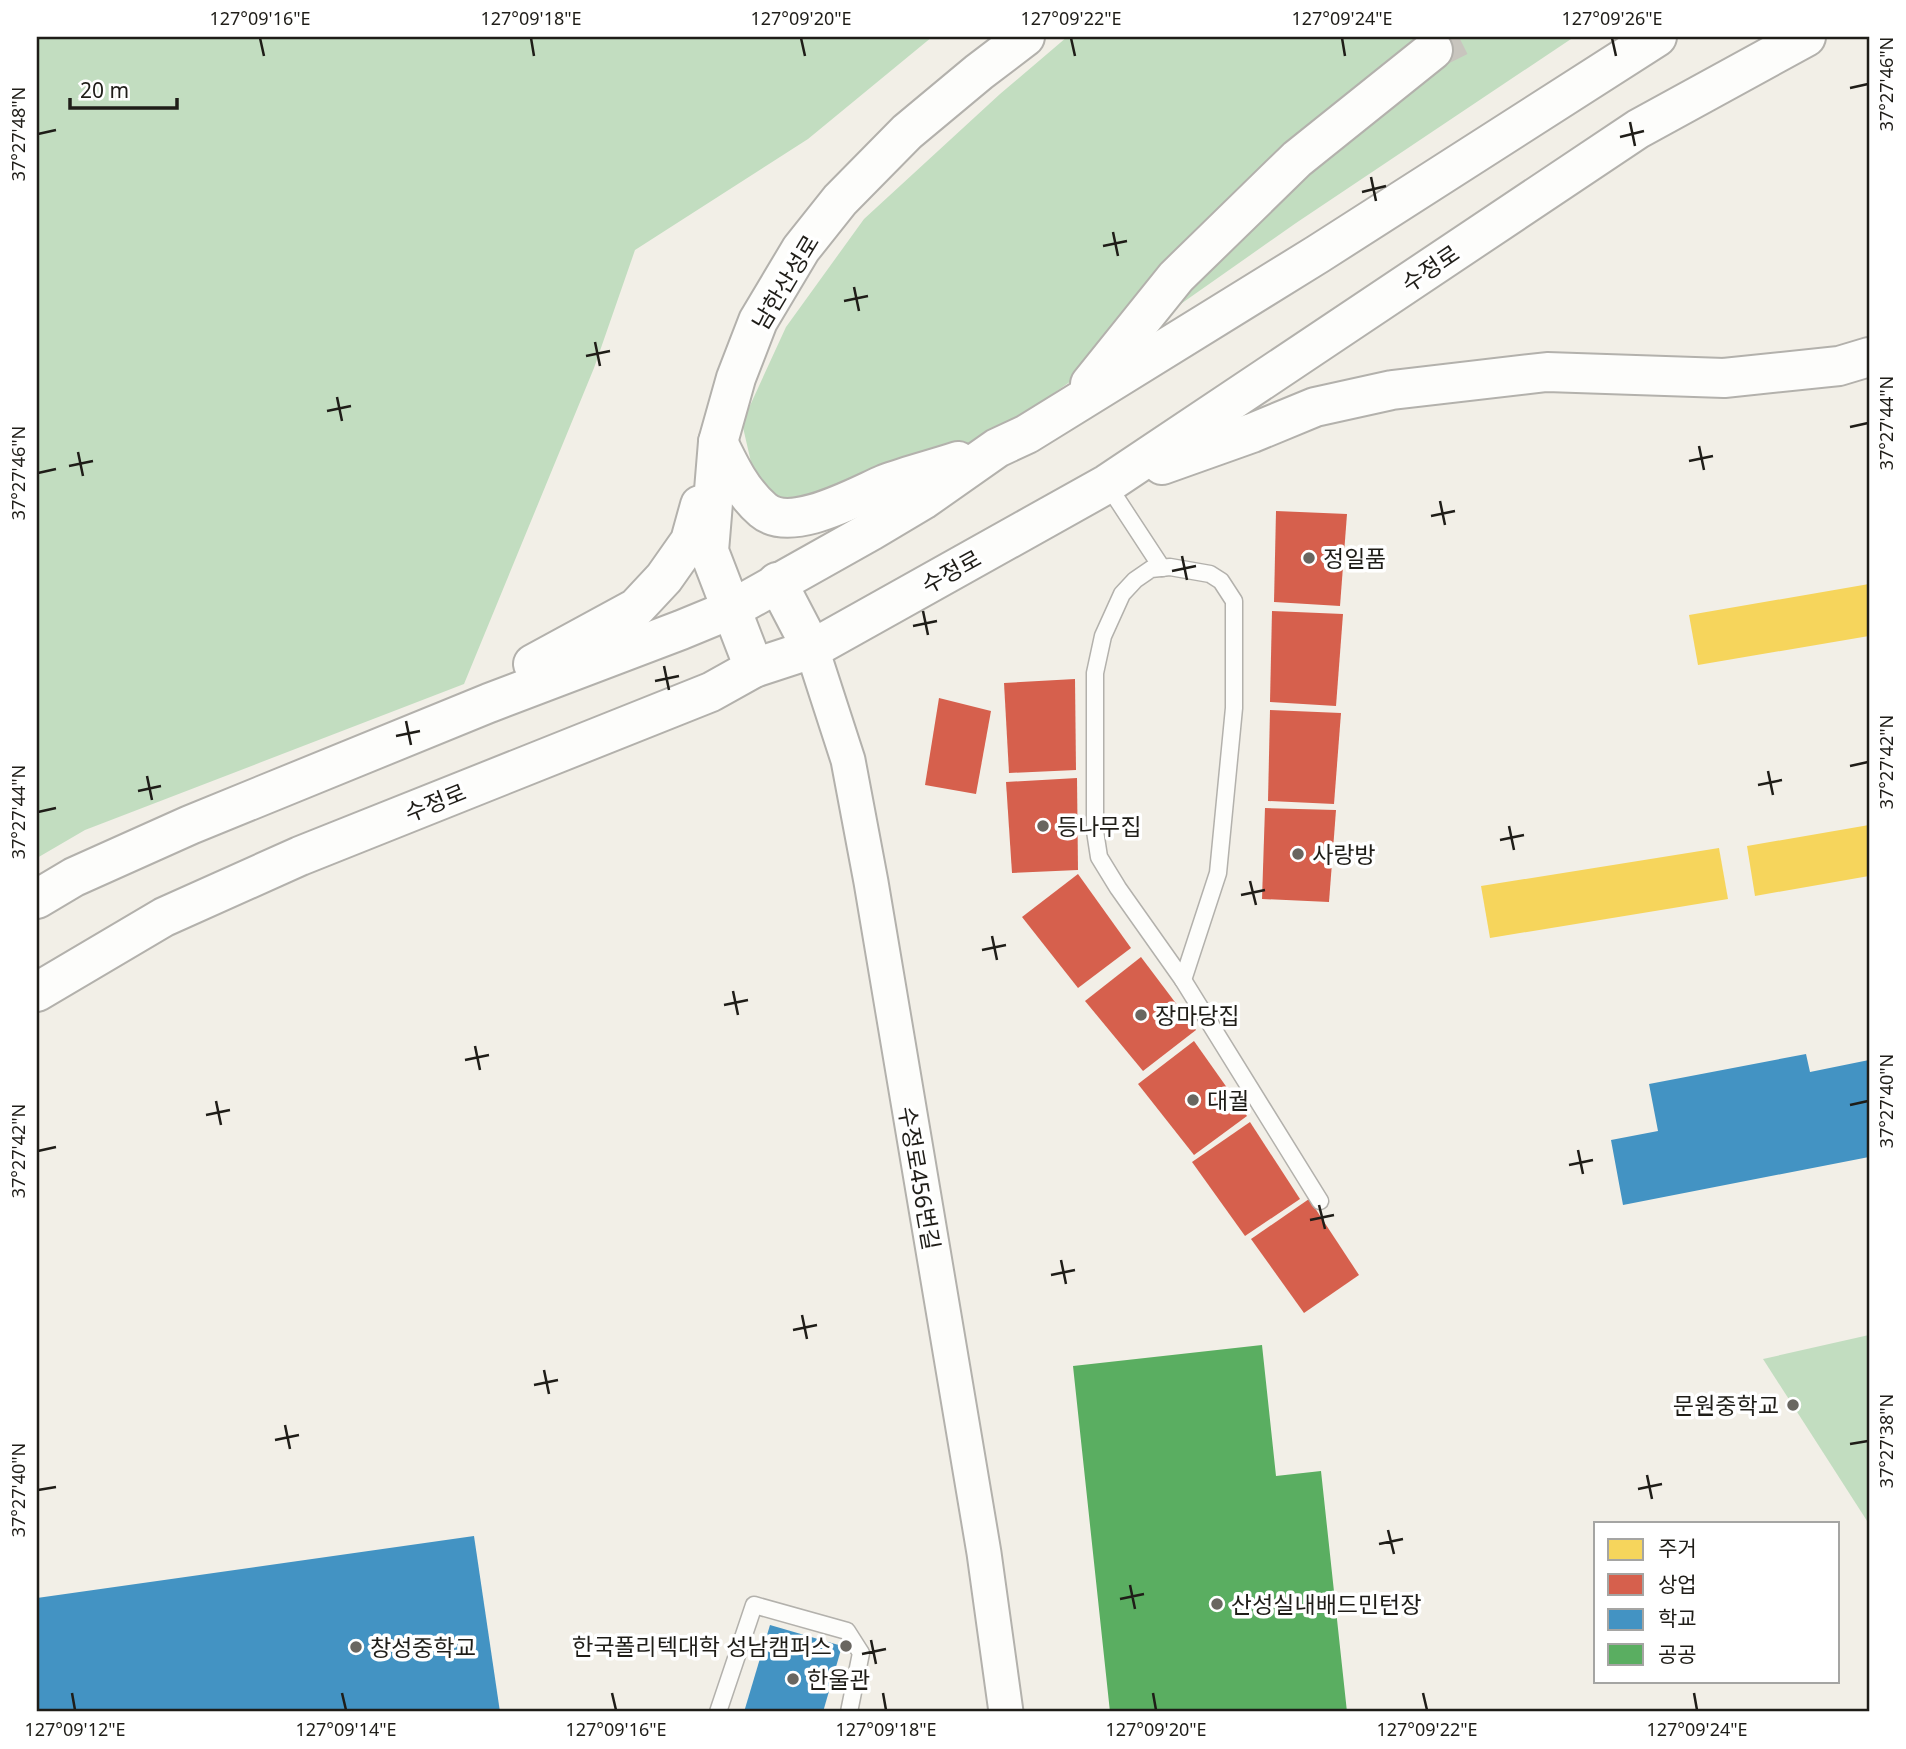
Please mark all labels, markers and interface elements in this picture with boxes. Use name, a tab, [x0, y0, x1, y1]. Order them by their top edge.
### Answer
text: 127°09'16"E	[209, 6, 311, 30]
text: 127°09'18"E	[480, 6, 582, 30]
text: 127°09'20"E	[750, 6, 852, 30]
text: 127°09'22"E	[1020, 6, 1122, 30]
text: 127°09'24"E	[1291, 6, 1393, 30]
text: 127°09'26"E	[1561, 6, 1663, 30]
text: 37°27'46"N	[1874, 37, 1898, 131]
scale bar	[70, 66, 177, 110]
text: 20 m	[80, 76, 129, 104]
text: 37°27'48"N	[6, 87, 30, 181]
street label: 남한산성로	[744, 228, 826, 336]
street label: 수정로	[1395, 237, 1465, 299]
text: 37°27'44"N	[1874, 376, 1898, 470]
text: 37°27'46"N	[6, 426, 30, 520]
street label: 수정로	[915, 542, 987, 600]
place label: 정일품	[1323, 542, 1386, 574]
marker: 정일품	[1301, 550, 1317, 566]
text: 37°27'42"N	[1874, 715, 1898, 809]
text: 37°27'44"N	[6, 765, 30, 859]
street label: 수정로	[400, 775, 470, 829]
place label: 등나무집	[1057, 810, 1142, 842]
marker: 등나무집	[1035, 818, 1051, 834]
place label: 사랑방	[1312, 838, 1375, 870]
marker: 사랑방	[1290, 846, 1306, 862]
place label: 장마당집	[1155, 999, 1240, 1031]
marker: 장마당집	[1133, 1007, 1149, 1023]
text: 37°27'40"N	[1874, 1054, 1898, 1148]
place label: 대궐	[1207, 1084, 1249, 1116]
marker: 대궐	[1185, 1092, 1201, 1108]
text: 37°27'42"N	[6, 1104, 30, 1198]
street label: 수정로456번길	[892, 1104, 948, 1252]
place label: 문원중학교	[1673, 1389, 1779, 1421]
text: 37°27'38"N	[1874, 1394, 1898, 1488]
marker: 문원중학교	[1785, 1397, 1801, 1413]
text: 37°27'40"N	[6, 1443, 30, 1537]
legend	[1594, 1522, 1840, 1682]
text: 주거	[1658, 1534, 1697, 1562]
text: 상업	[1658, 1570, 1697, 1598]
place label: 산성실내배드민턴장	[1231, 1588, 1421, 1620]
marker: 산성실내배드민턴장	[1209, 1596, 1225, 1612]
text: 학교	[1658, 1604, 1697, 1632]
place label: 한국폴리텍대학 성남캠퍼스	[572, 1630, 832, 1662]
place label: 창성중학교	[370, 1631, 476, 1663]
marker: 한국폴리텍대학 성남캠퍼스	[838, 1638, 854, 1654]
marker: 창성중학교	[348, 1639, 364, 1655]
text: 공공	[1658, 1640, 1697, 1668]
place label: 한울관	[807, 1663, 870, 1695]
marker: 한울관	[785, 1671, 801, 1687]
text: 127°09'12"E	[24, 1717, 126, 1741]
text: 127°09'14"E	[295, 1717, 397, 1741]
text: 127°09'16"E	[565, 1717, 667, 1741]
text: 127°09'18"E	[835, 1717, 937, 1741]
text: 127°09'20"E	[1105, 1717, 1207, 1741]
text: 127°09'22"E	[1376, 1717, 1478, 1741]
text: 127°09'24"E	[1646, 1717, 1748, 1741]

